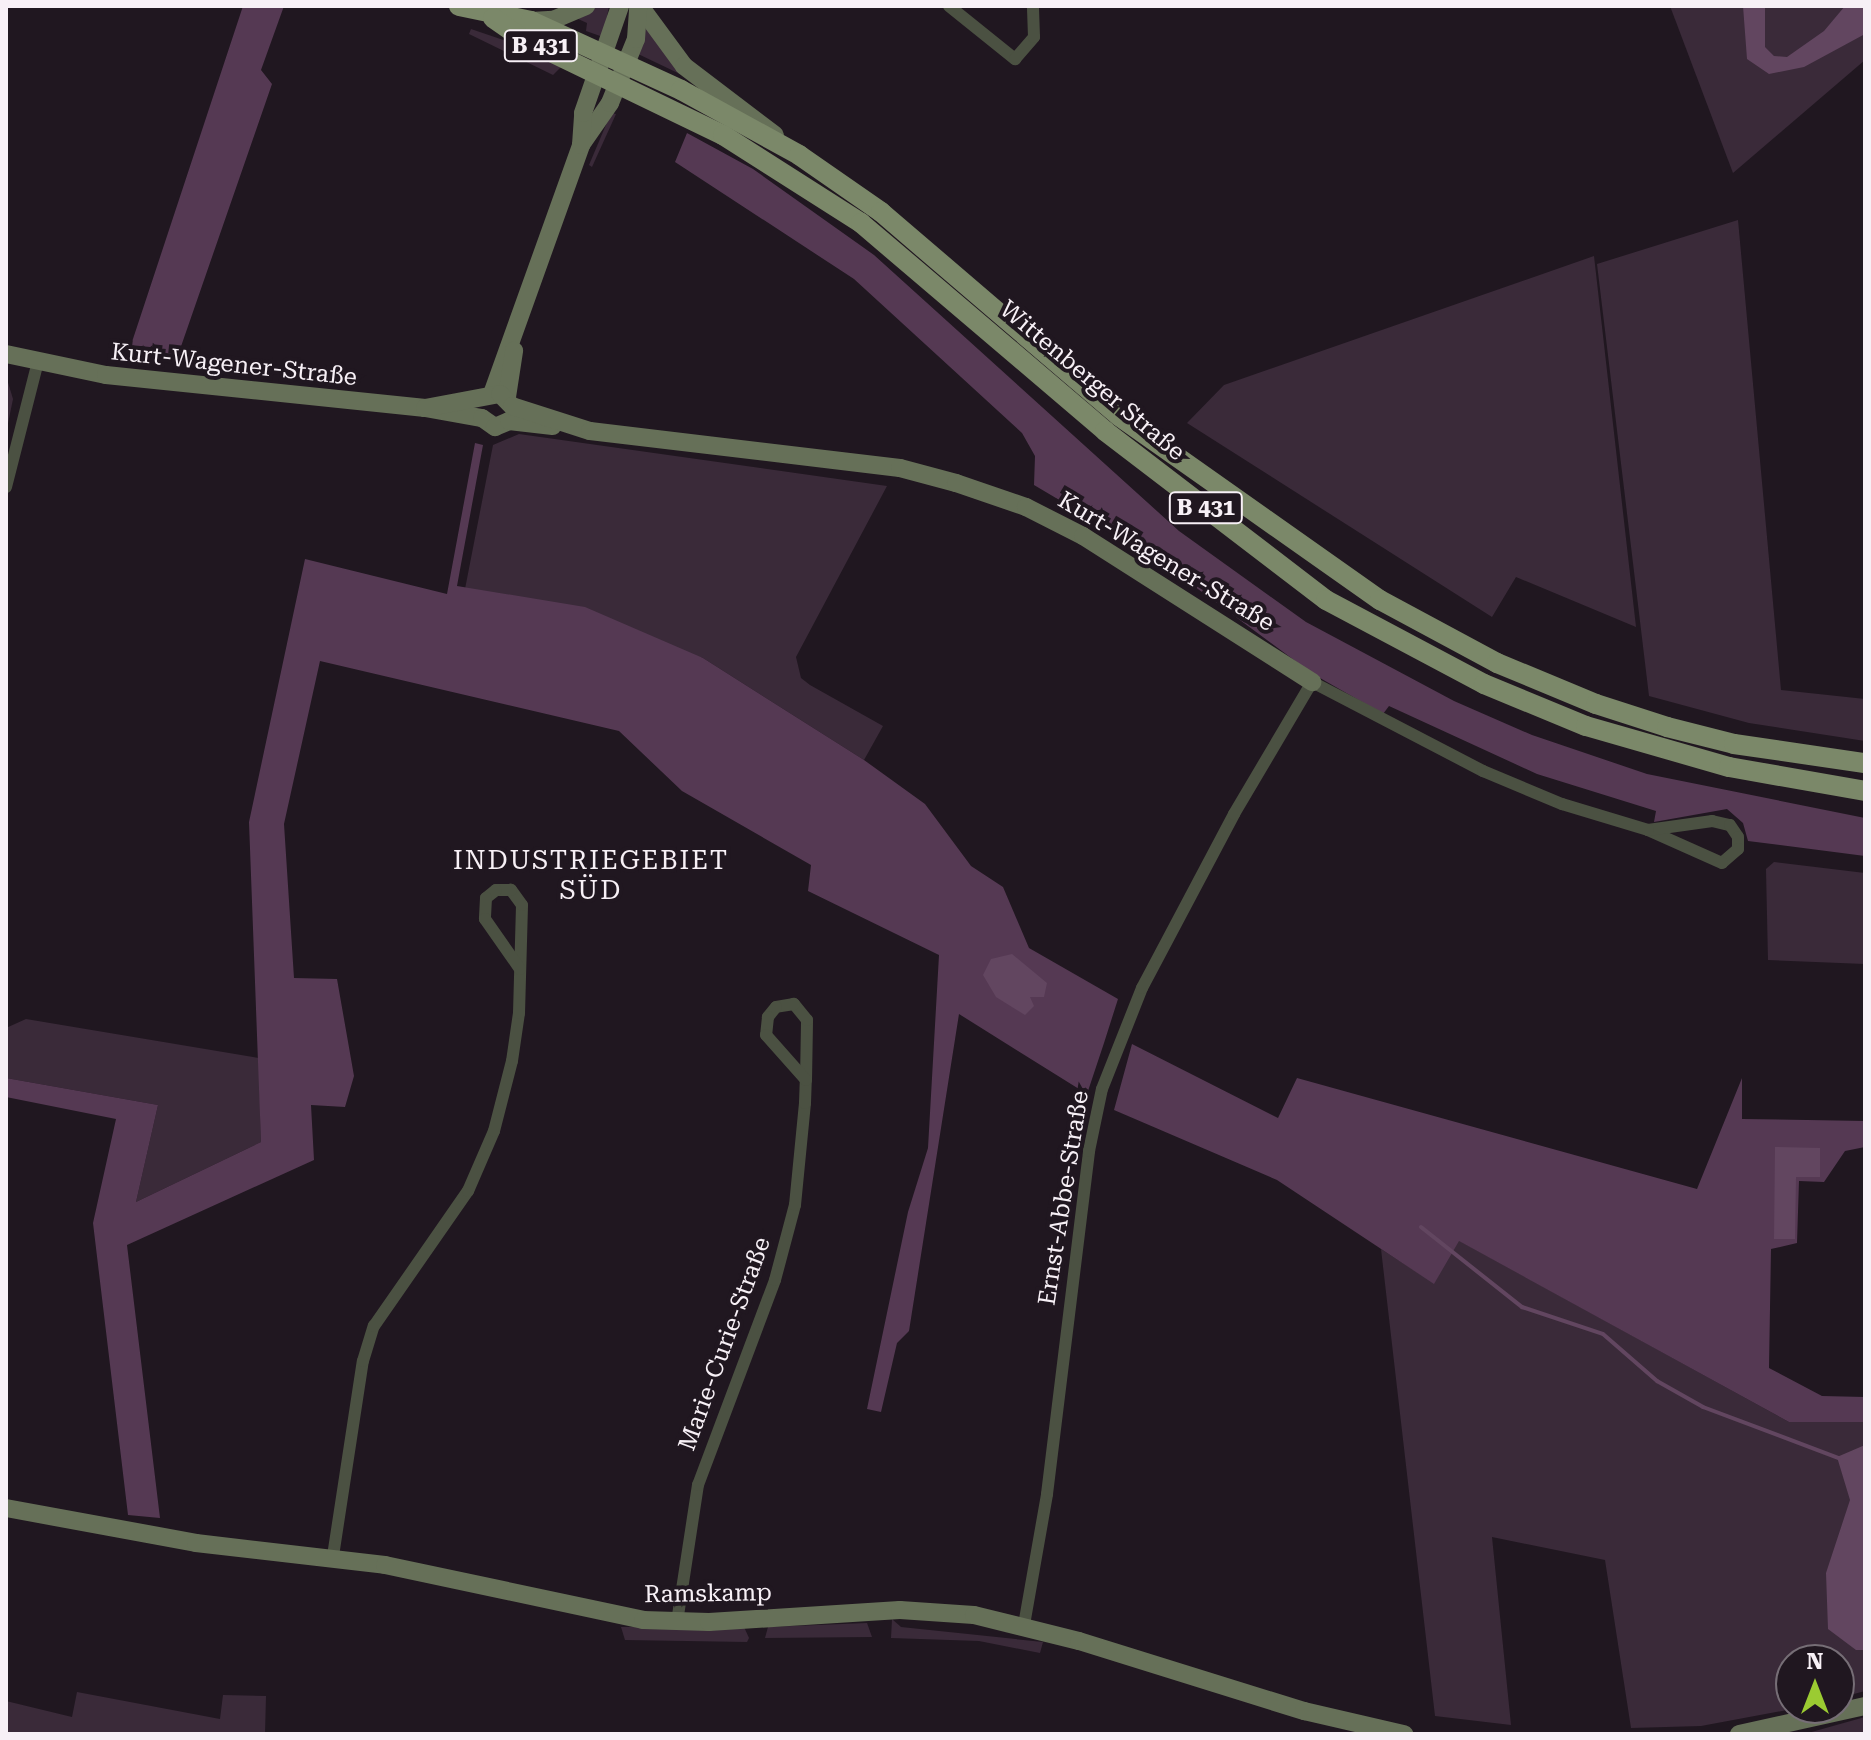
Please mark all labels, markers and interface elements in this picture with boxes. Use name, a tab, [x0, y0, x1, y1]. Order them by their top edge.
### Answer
road number: B 431	[503, 28, 579, 64]
street label: Wittenberger Straße	[993, 295, 1191, 467]
street label: Kurt-Wagener-Straße	[110, 338, 358, 392]
street label: Kurt-Wagener-Straße	[1053, 486, 1279, 638]
road number: B 431	[1168, 490, 1244, 526]
district label: INDUSTRIEGEBIET SÜD	[453, 845, 729, 906]
street label: Ernst-Abbe-Straße	[1033, 1089, 1095, 1307]
street label: Marie-Curie-Straße	[673, 1233, 777, 1455]
street label: Ramskamp	[644, 1578, 772, 1610]
north arrow	[1775, 1644, 1855, 1724]
text: N	[1807, 1649, 1823, 1674]

